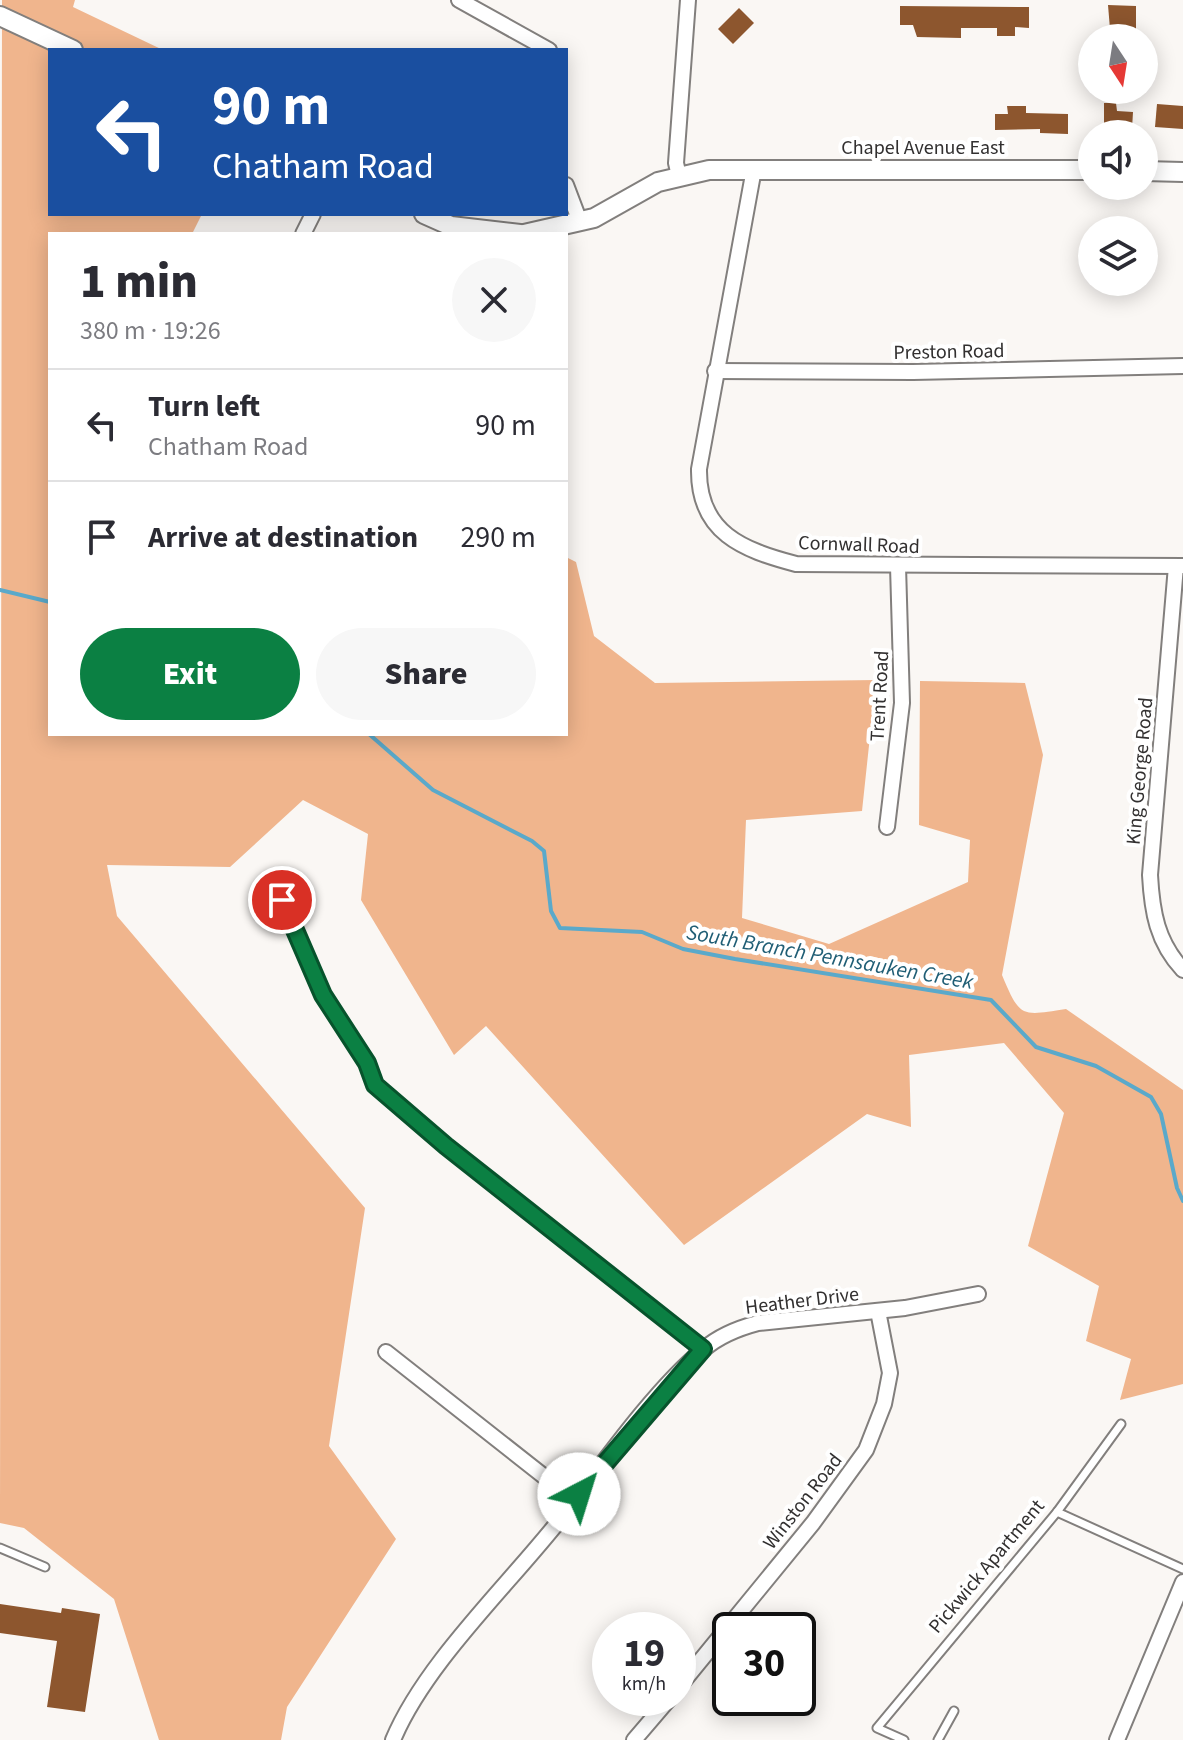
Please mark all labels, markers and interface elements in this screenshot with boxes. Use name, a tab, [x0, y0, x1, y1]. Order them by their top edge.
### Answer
north arrow	[1078, 24, 1158, 104]
map controls	[1078, 24, 1158, 296]
text: 90 m	[212, 67, 330, 146]
icon: left	[80, 80, 184, 184]
button: sound	[1078, 120, 1158, 200]
street label: Chapel Avenue East	[841, 134, 1005, 162]
text: Chatham Road	[212, 141, 434, 192]
button: layers	[1078, 216, 1158, 296]
text: 1 min	[80, 248, 198, 316]
button: close	[452, 258, 536, 342]
text: 380 m · 19:26	[80, 312, 221, 349]
street label: Preston Road	[893, 337, 1005, 367]
text: Turn left	[148, 385, 260, 428]
icon: left	[80, 403, 124, 447]
text: 90 m	[475, 404, 536, 447]
text: Chatham Road	[148, 428, 308, 465]
icon: arrive	[80, 515, 124, 559]
text: Arrive at destination	[148, 516, 418, 559]
text: 290 m	[460, 516, 536, 559]
street label: Cornwall Road	[798, 529, 920, 561]
button: Exit	[80, 628, 300, 720]
button: Share	[316, 628, 536, 720]
street label: Trent Road	[864, 650, 896, 742]
street label: King George Road	[1120, 696, 1160, 846]
pin	[248, 866, 316, 934]
icon: arrive	[260, 878, 304, 922]
water label: South Branch Pennsauken Creek	[684, 916, 976, 998]
street label: Heather Drive	[744, 1280, 861, 1322]
street label: Winston Road	[756, 1448, 849, 1555]
position arrow	[537, 1452, 621, 1536]
street label: Pickwick Apartment	[922, 1493, 1051, 1640]
speed limit sign: 30	[712, 1612, 816, 1716]
text: 19	[623, 1625, 665, 1682]
text: km/h	[622, 1670, 666, 1698]

